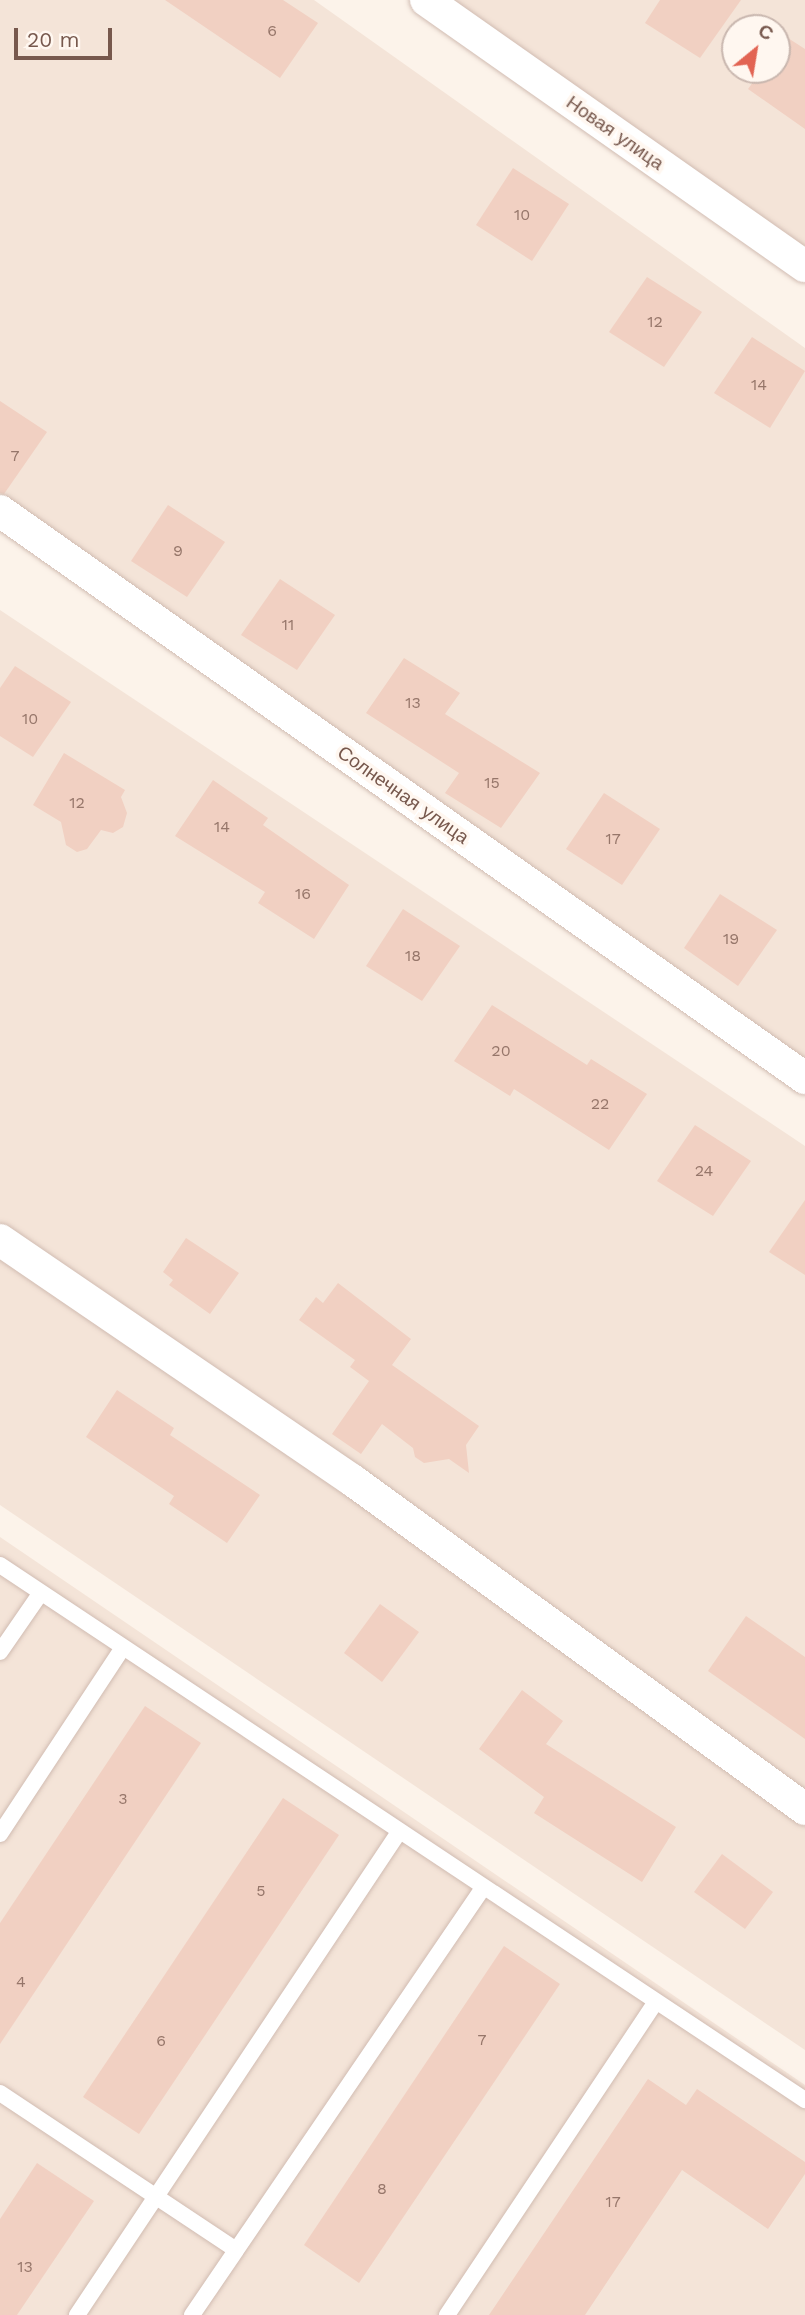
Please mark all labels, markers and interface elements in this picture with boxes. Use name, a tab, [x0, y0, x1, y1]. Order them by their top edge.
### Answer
scale bar	[18, 14, 116, 58]
north arrow	[721, 14, 791, 84]
text: С	[754, 19, 777, 46]
house number: 6	[267, 21, 277, 41]
text: 20 m	[27, 27, 79, 52]
street label: Новая улица	[562, 91, 668, 175]
house number: 10	[514, 205, 530, 225]
house number: 12	[647, 312, 663, 332]
house number: 14	[751, 375, 767, 395]
house number: 7	[11, 446, 19, 466]
house number: 9	[173, 541, 183, 561]
house number: 11	[282, 615, 294, 635]
house number: 13	[405, 693, 421, 713]
house number: 10	[22, 709, 38, 729]
street label: Солнечная улица	[333, 741, 473, 849]
house number: 15	[484, 773, 500, 793]
house number: 12	[69, 793, 85, 813]
house number: 14	[214, 817, 230, 837]
house number: 17	[605, 829, 621, 849]
house number: 16	[295, 884, 311, 904]
house number: 19	[723, 929, 739, 949]
house number: 18	[405, 946, 421, 966]
house number: 20	[491, 1041, 511, 1061]
house number: 22	[591, 1094, 609, 1114]
house number: 24	[695, 1161, 713, 1181]
house number: 3	[118, 1789, 128, 1809]
house number: 5	[256, 1881, 266, 1901]
house number: 4	[16, 1972, 26, 1992]
house number: 7	[478, 2030, 486, 2050]
house number: 6	[156, 2031, 166, 2051]
house number: 8	[377, 2179, 387, 2199]
house number: 17	[605, 2192, 621, 2212]
house number: 13	[17, 2257, 33, 2277]

